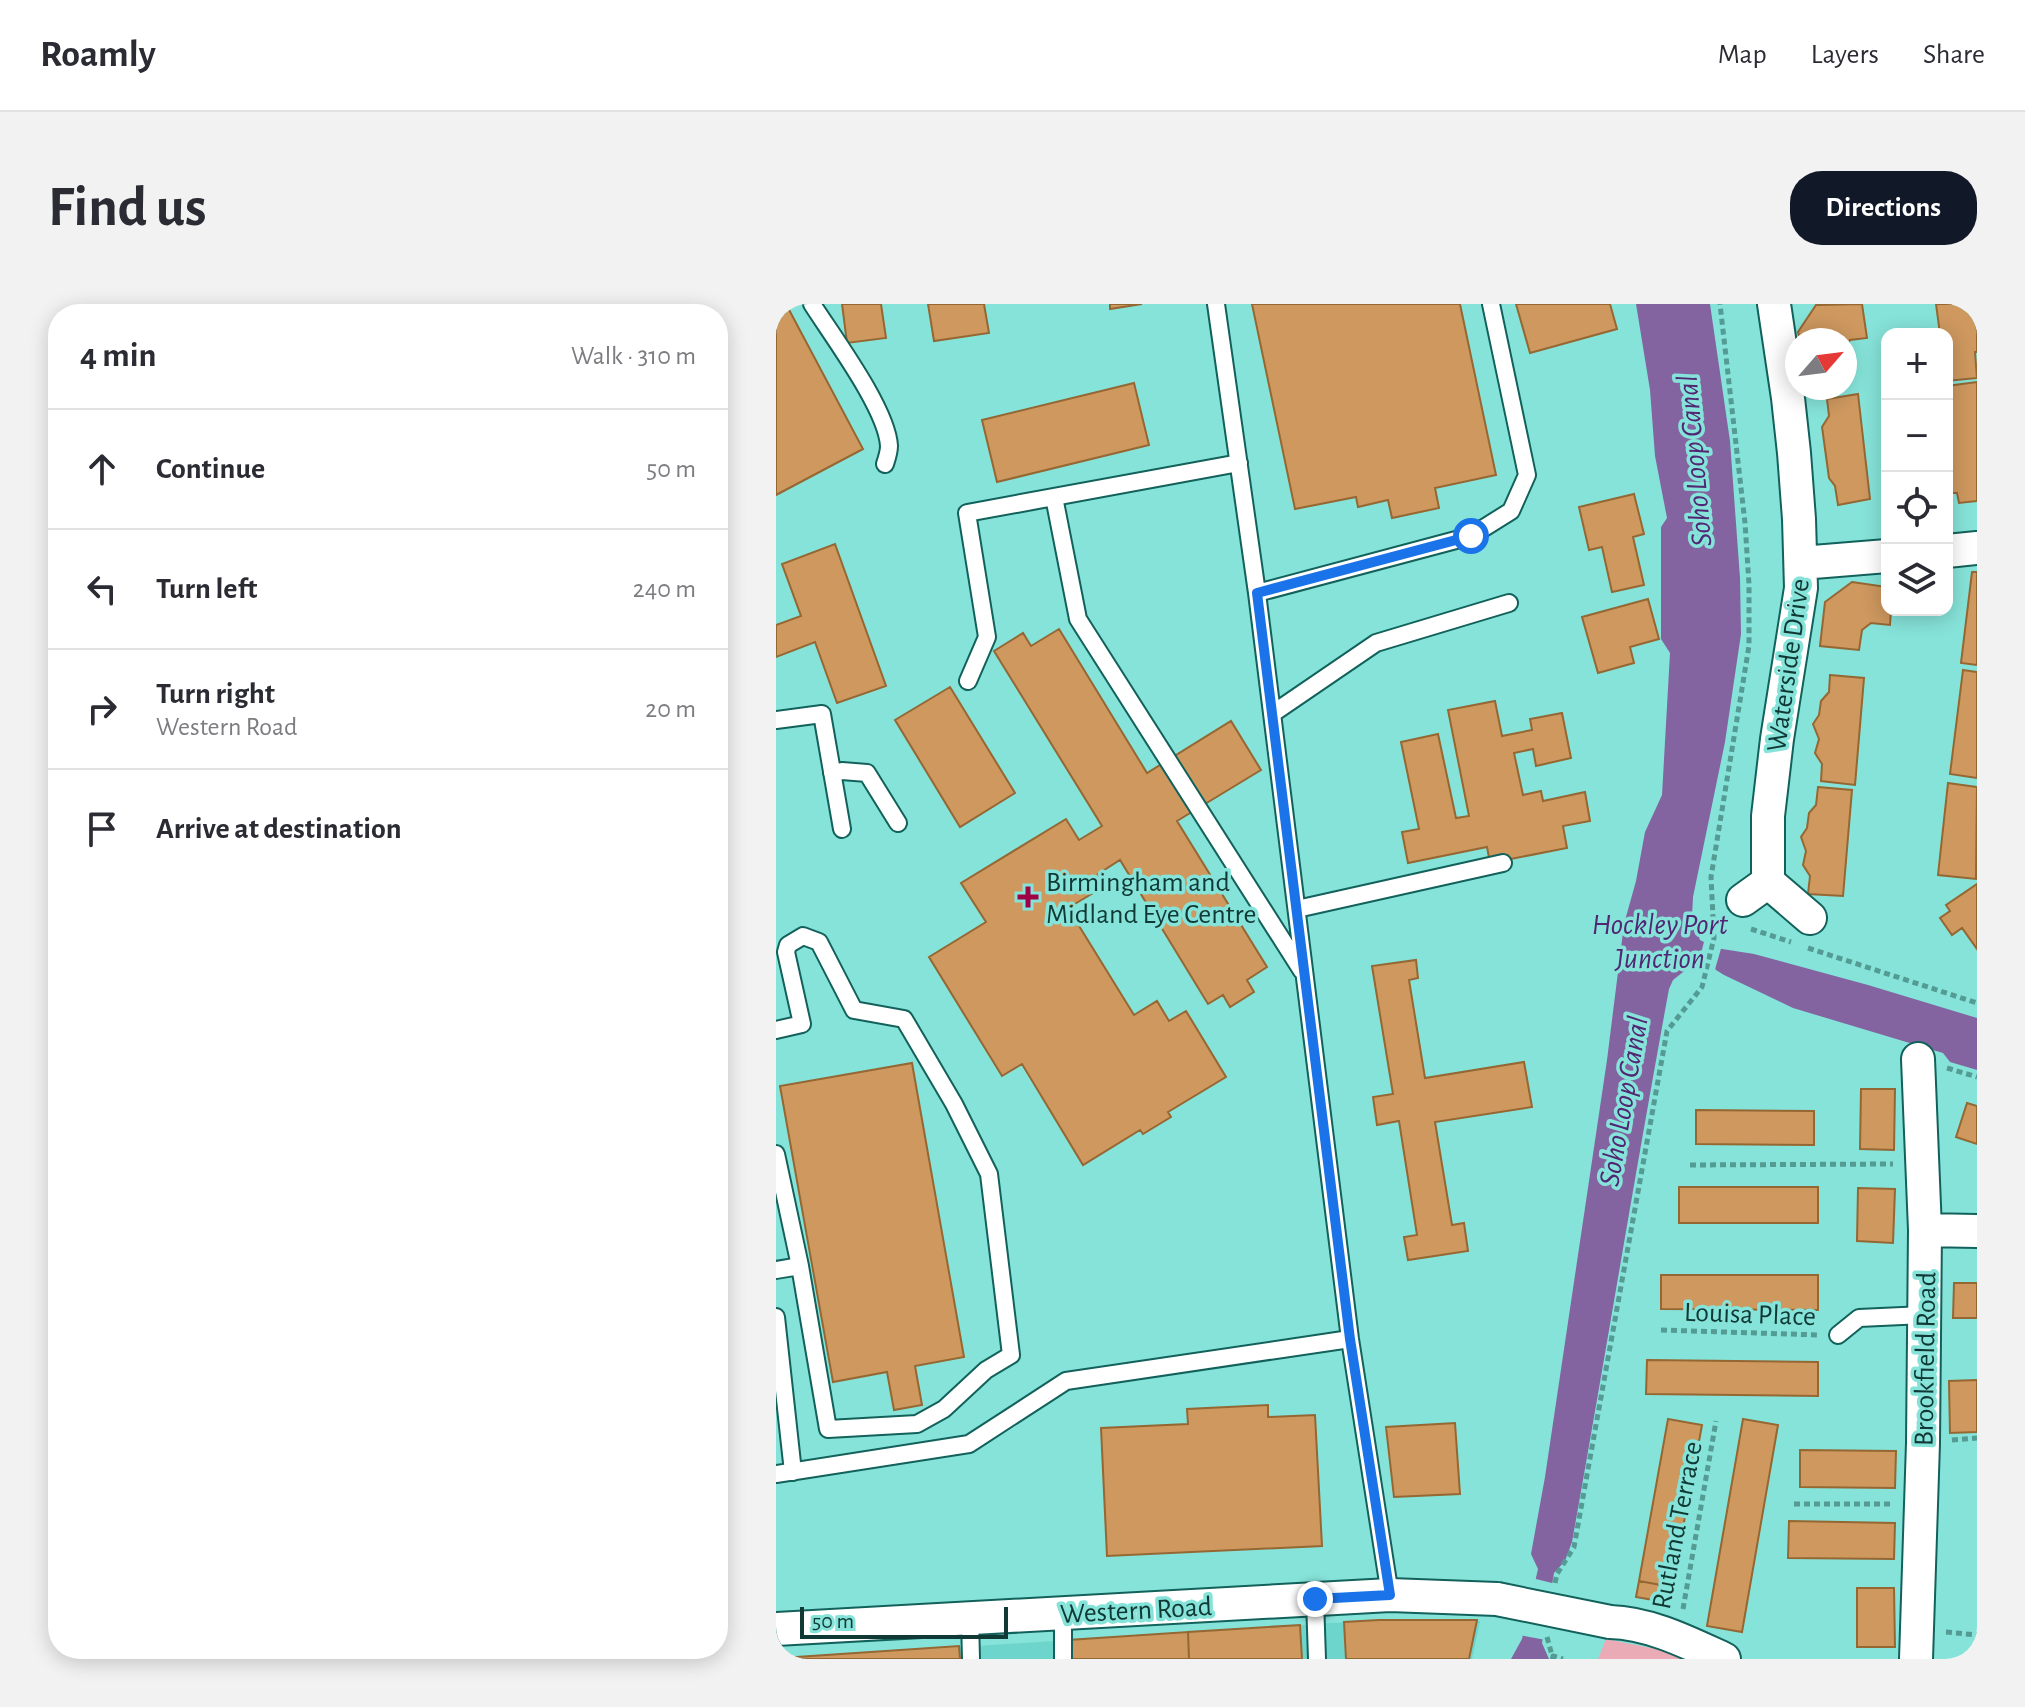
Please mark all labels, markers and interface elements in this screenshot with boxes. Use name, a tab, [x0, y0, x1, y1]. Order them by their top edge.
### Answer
text: Roamly	[40, 36, 156, 74]
text: Map	[1718, 41, 1767, 69]
text: Layers	[1811, 41, 1879, 69]
text: Share	[1923, 41, 1985, 69]
button: Directions	[1790, 171, 1977, 245]
text: Find us	[48, 180, 206, 236]
north arrow	[1785, 328, 1857, 400]
map controls	[1881, 328, 1953, 616]
button: +	[1881, 328, 1953, 400]
text: 4 min	[80, 339, 157, 373]
text: Walk · 310 m	[571, 343, 696, 369]
water label: Soho Loop Canal	[1673, 374, 1717, 548]
button: −	[1881, 400, 1953, 472]
icon: ahead	[80, 447, 124, 491]
text: Continue	[156, 454, 265, 484]
text: 50 m	[646, 456, 696, 482]
button: locate	[1881, 472, 1953, 544]
route start	[1453, 518, 1489, 554]
button: layers	[1881, 544, 1953, 616]
icon: left	[80, 567, 124, 611]
text: Turn left	[156, 574, 257, 604]
text: 240 m	[633, 576, 696, 602]
street label: Waterside Drive	[1763, 577, 1815, 754]
text: Turn right	[156, 679, 275, 709]
icon: right	[80, 687, 124, 731]
text: 20 m	[645, 696, 696, 722]
text: Western Road	[156, 714, 297, 740]
icon: arrive	[80, 807, 124, 851]
text: Arrive at destination	[156, 814, 402, 844]
place label: Birmingham and Midland Eye Centre	[1046, 869, 1256, 929]
marker: Birmingham and Midland Eye Centre	[1017, 886, 1039, 908]
water label: Hockley Port Junction	[1592, 910, 1728, 974]
water label: Soho Loop Canal	[1594, 1014, 1654, 1188]
street label: Brookfield Road	[1910, 1272, 1942, 1446]
street label: Louisa Place	[1683, 1299, 1816, 1331]
street label: Rutland Terrace	[1648, 1439, 1708, 1612]
route end	[1297, 1581, 1333, 1617]
street label: Western Road	[1059, 1593, 1213, 1629]
scale bar	[800, 1603, 1008, 1639]
text: 50 m	[812, 1610, 854, 1632]

